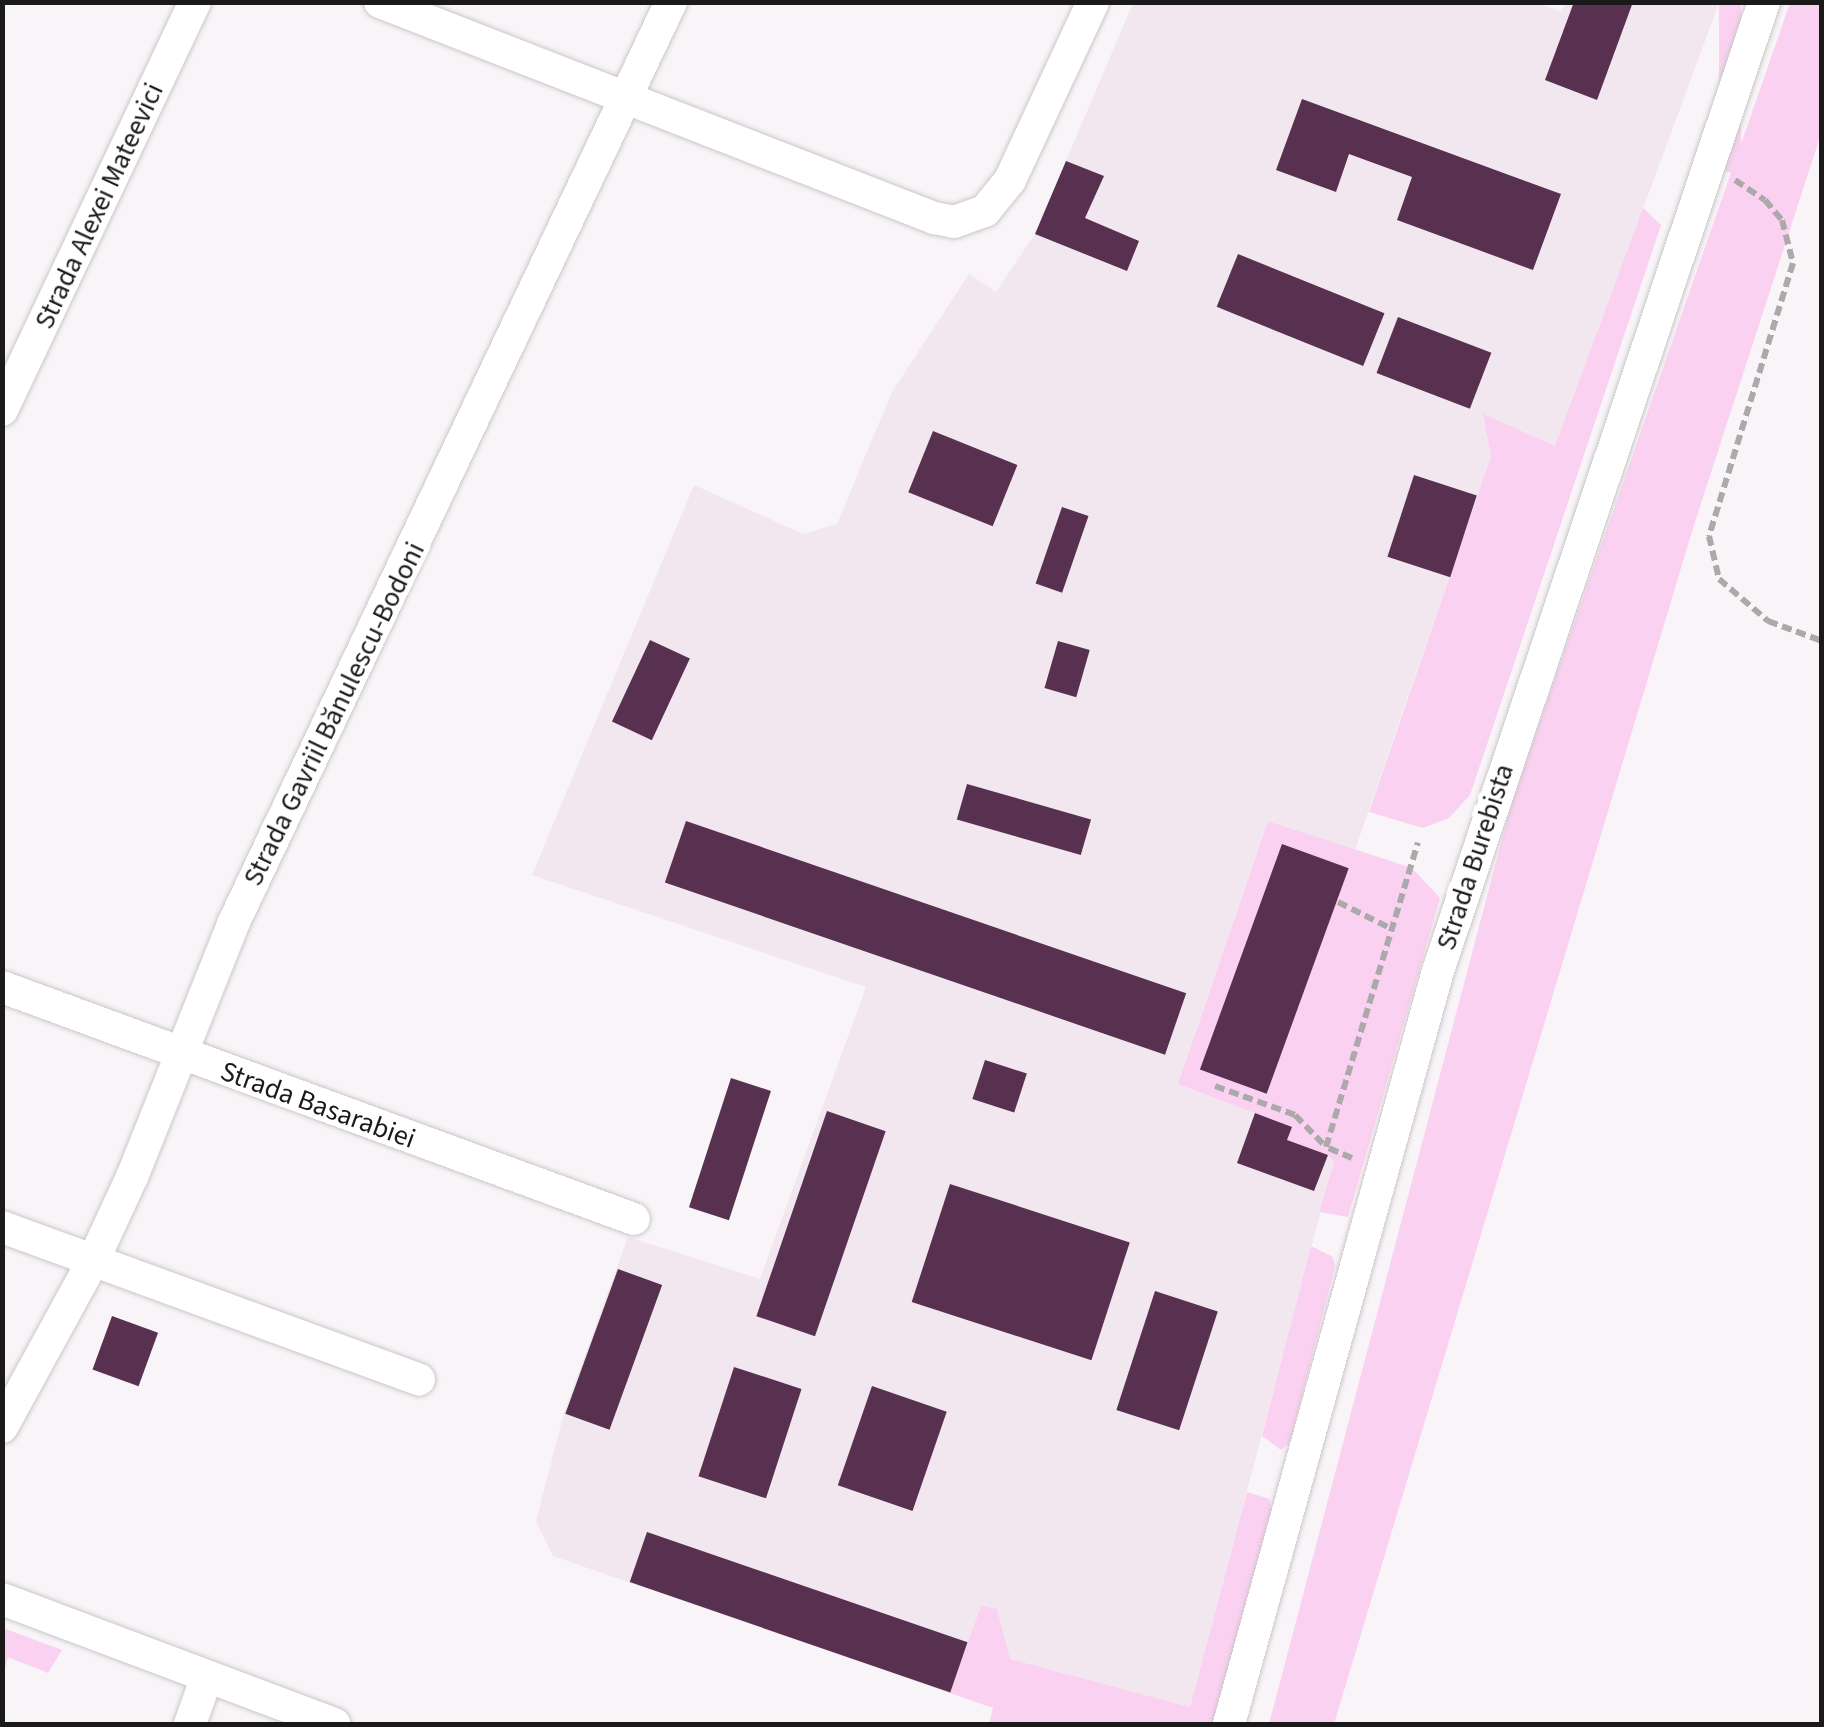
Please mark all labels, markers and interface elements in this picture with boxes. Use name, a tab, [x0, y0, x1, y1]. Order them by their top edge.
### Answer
street label: Strada Alexei Mateevici	[27, 78, 171, 334]
street label: Strada Gavriil Bănulescu-Bodoni	[236, 537, 432, 891]
street label: Strada Burebista	[1429, 760, 1521, 954]
street label: Strada Basarabiei	[216, 1054, 420, 1156]

